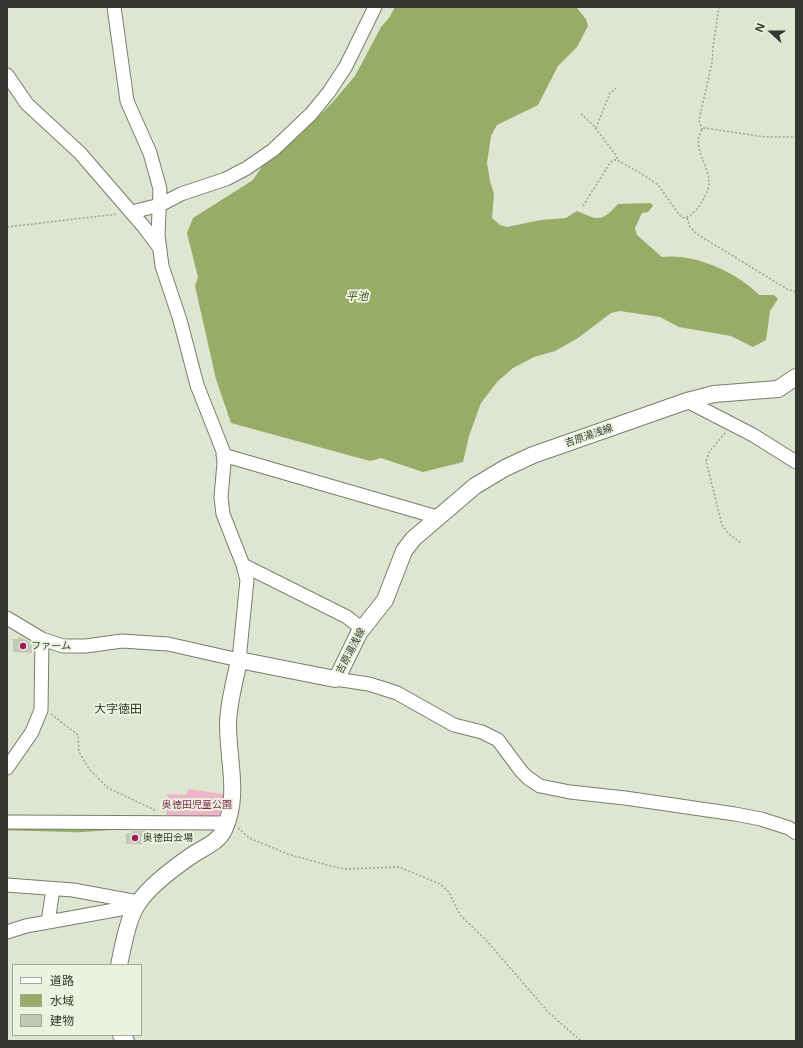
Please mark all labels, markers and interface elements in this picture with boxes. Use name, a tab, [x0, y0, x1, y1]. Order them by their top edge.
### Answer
north arrow	[751, 12, 791, 52]
text: N	[751, 21, 768, 34]
water label: 平池	[346, 290, 368, 304]
street label: 吉原湯浅線	[563, 422, 615, 450]
street label: 吉原湯浅線	[334, 626, 368, 676]
place label: ファーム	[31, 640, 71, 652]
marker: ファーム	[18, 641, 28, 651]
district label: 大字徳田	[94, 703, 142, 717]
park label: 奥徳田児童公園	[162, 799, 232, 811]
place label: 奥徳田会場	[143, 832, 193, 844]
marker: 奥徳田会場	[130, 833, 140, 843]
legend	[12, 964, 142, 1036]
text: 道路	[50, 972, 74, 989]
text: 水域	[50, 992, 74, 1009]
text: 建物	[50, 1012, 74, 1029]

